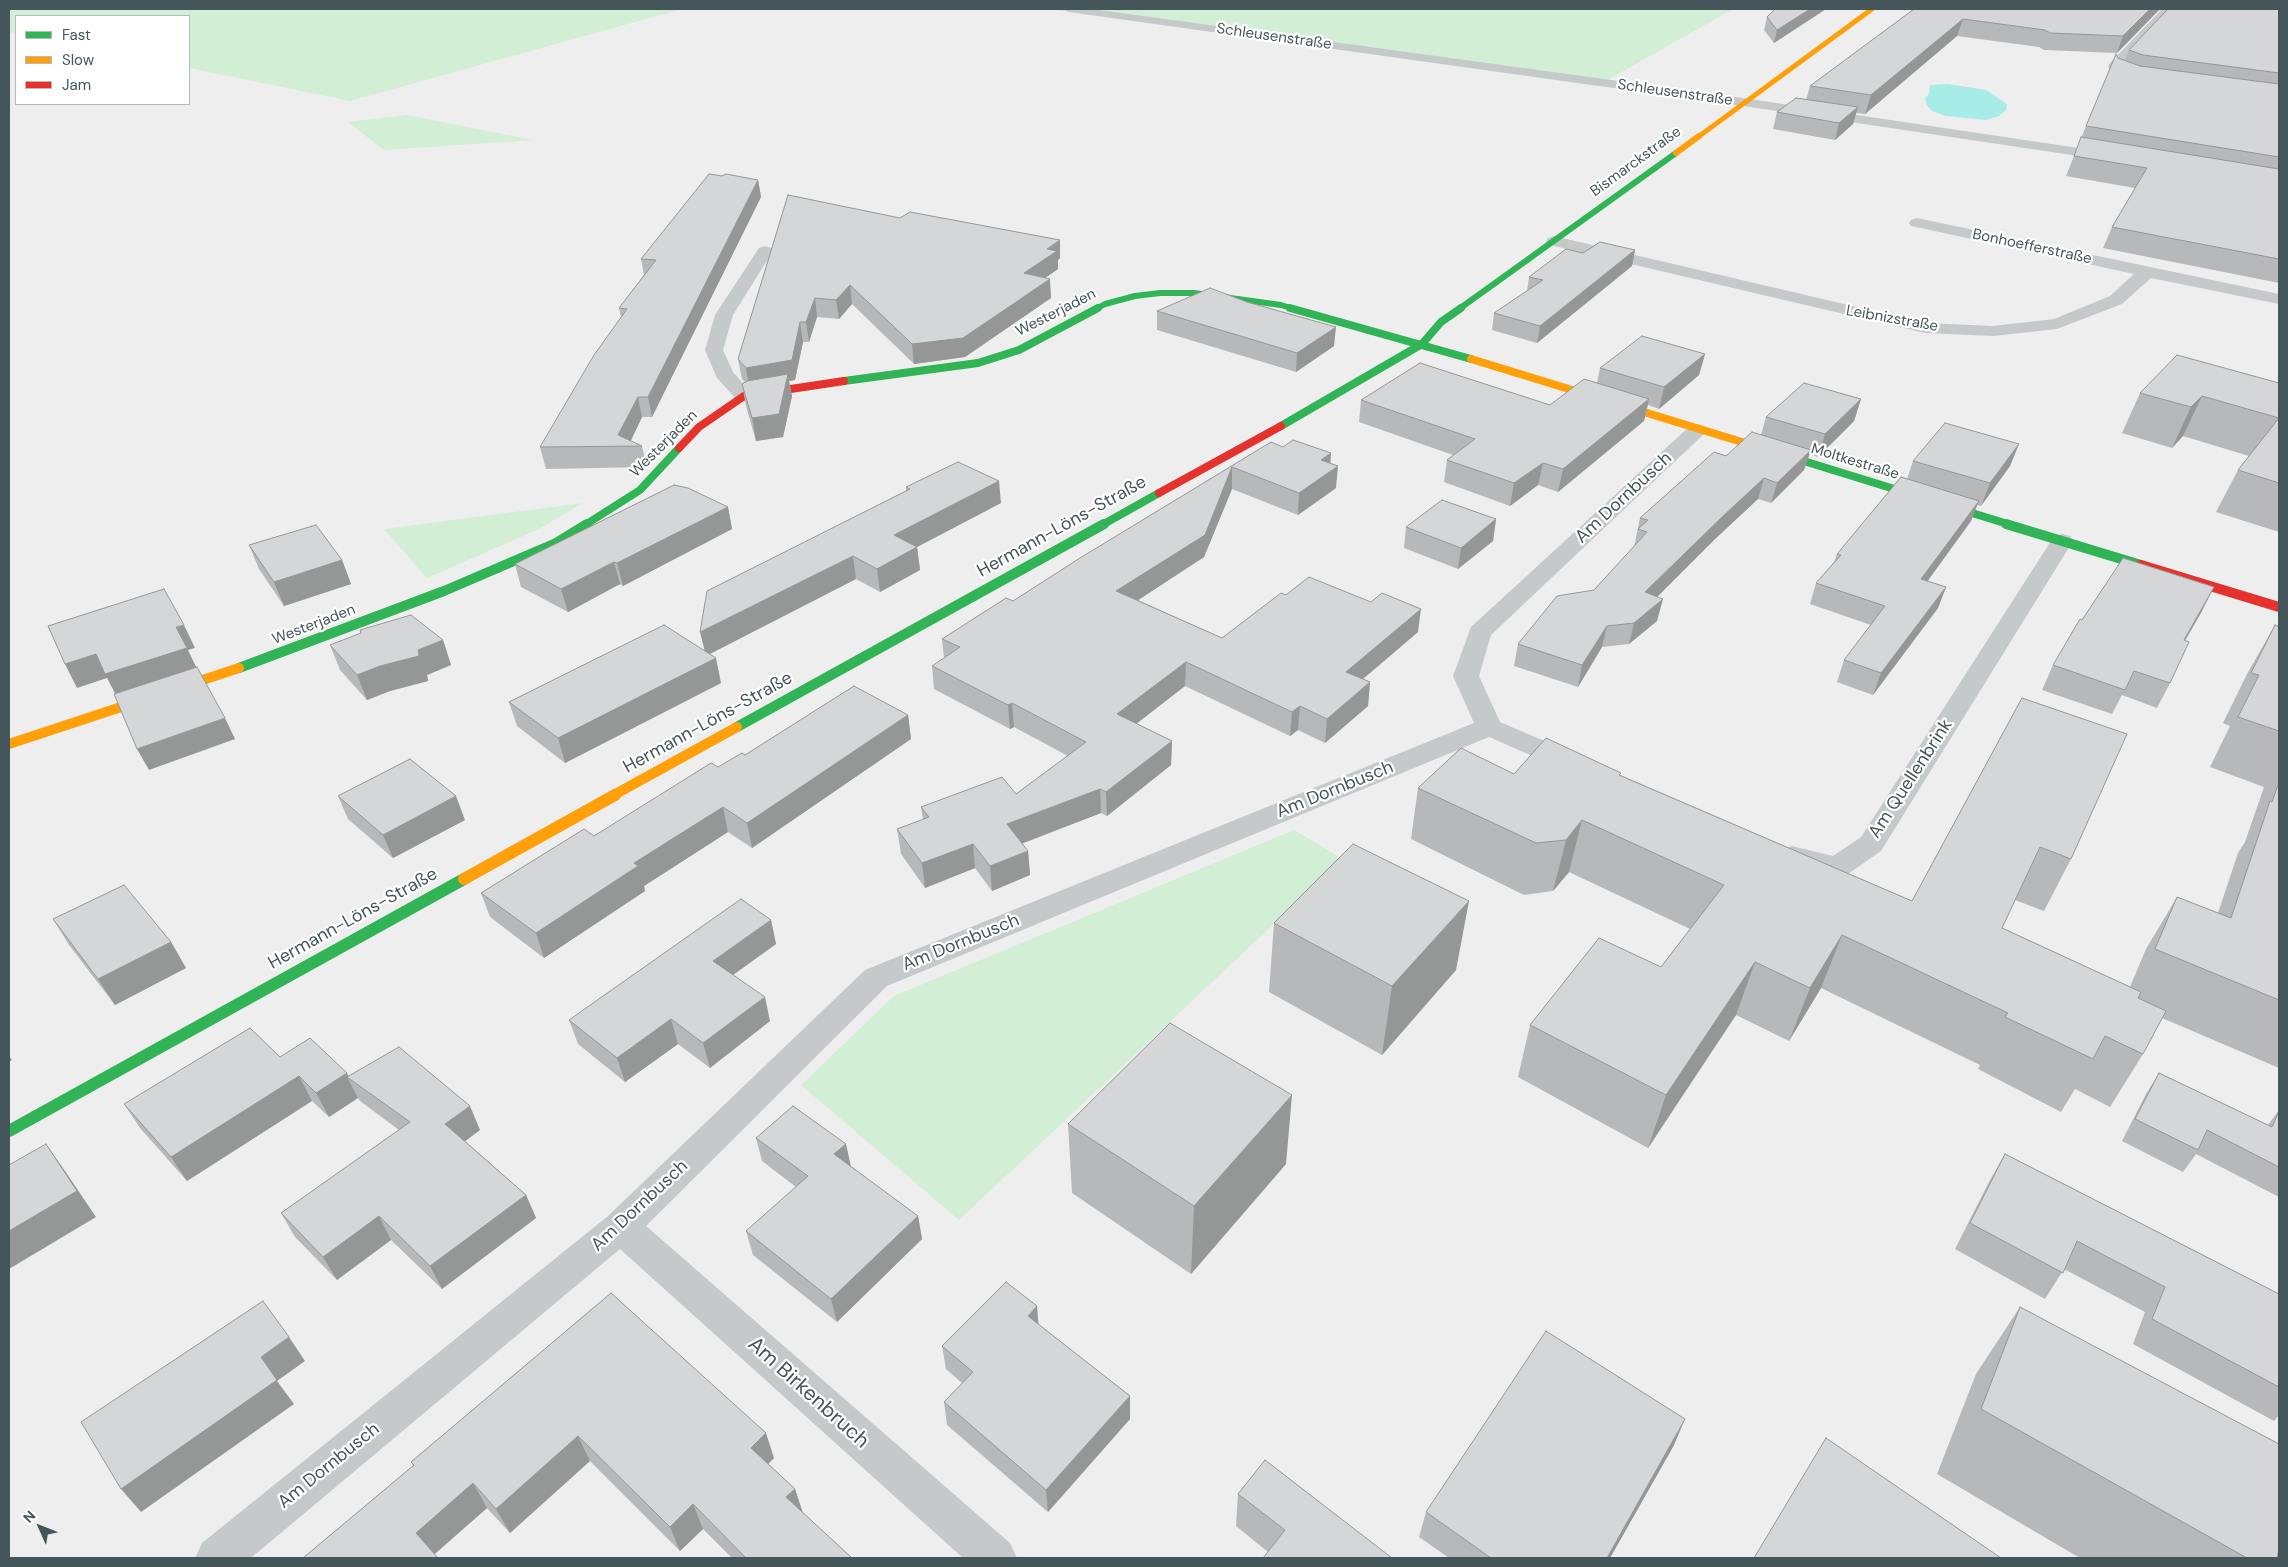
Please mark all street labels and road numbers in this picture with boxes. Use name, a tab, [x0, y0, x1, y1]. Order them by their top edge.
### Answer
street label: Schleusenstraße	[1215, 20, 1333, 54]
street label: Schleusenstraße	[1616, 76, 1734, 110]
street label: Bismarckstraße	[1587, 123, 1685, 201]
street label: Bonhoefferstraße	[1971, 226, 2093, 268]
street label: Westerjaden	[1013, 285, 1099, 341]
street label: Leibnizstraße	[1845, 302, 1939, 336]
street label: Westerjaden	[627, 407, 701, 481]
street label: Moltkestraße	[1809, 440, 1901, 484]
street label: Am Dornbusch	[1571, 448, 1677, 548]
street label: Hermann-Löns-Straße	[974, 471, 1150, 583]
street label: Westerjaden	[270, 601, 358, 649]
street label: Hermann-Löns-Straße	[620, 667, 796, 779]
street label: Am Quellenbrink	[1865, 715, 1957, 843]
street label: Am Dornbusch	[1273, 757, 1397, 823]
street label: Hermann-Löns-Straße	[265, 863, 441, 975]
street label: Am Dornbusch	[899, 910, 1023, 976]
street label: Am Dornbusch	[587, 1156, 693, 1256]
street label: Am Birkenbruch	[742, 1332, 874, 1454]
street label: Am Dornbusch	[274, 1419, 384, 1513]

